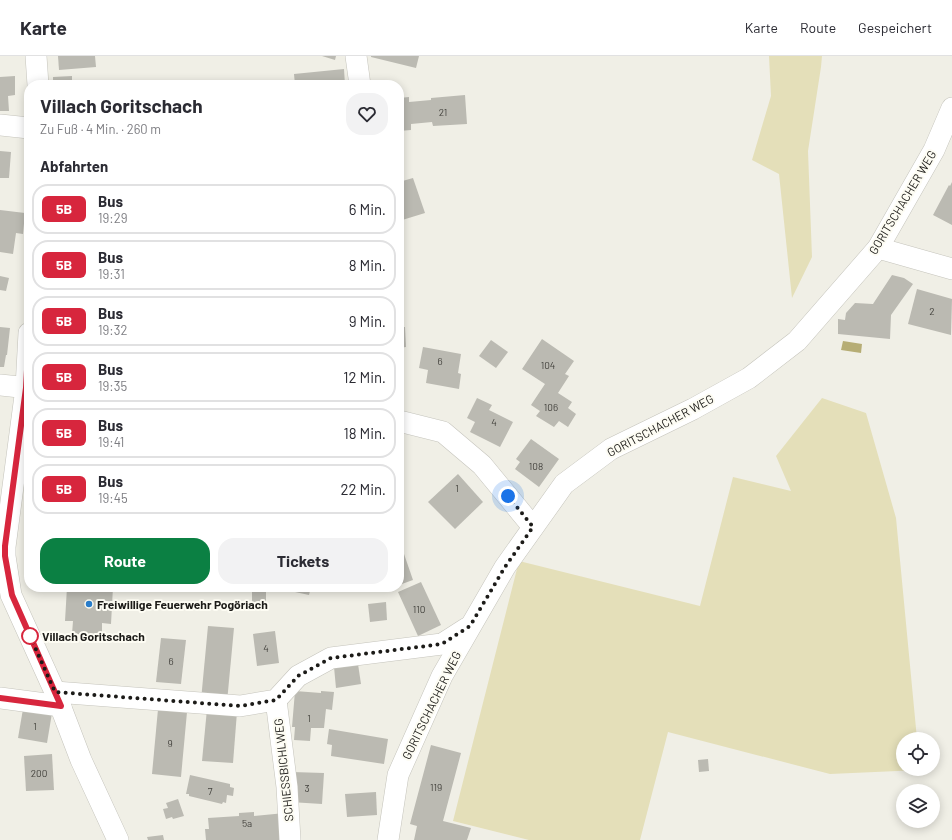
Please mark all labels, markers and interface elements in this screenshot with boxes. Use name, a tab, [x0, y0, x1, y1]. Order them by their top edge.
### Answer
text: Karte	[20, 16, 67, 39]
text: Karte	[745, 19, 778, 36]
text: Route	[800, 19, 836, 36]
text: Gespeichert	[858, 19, 932, 36]
button: heart	[346, 93, 388, 135]
text: Villach Goritschach	[40, 94, 203, 117]
house number: 21	[439, 106, 447, 118]
text: Zu Fuß · 4 Min. · 260 m	[40, 121, 161, 137]
street label: GORITSCHACHER WEG	[865, 148, 939, 256]
text: Abfahrten	[40, 157, 108, 175]
text: Bus	[98, 192, 123, 210]
text: 5B	[56, 200, 72, 217]
text: 6 Min.	[349, 200, 386, 218]
text: 19:29	[98, 210, 127, 226]
text: Bus	[98, 248, 123, 266]
text: 5B	[56, 256, 72, 273]
text: 8 Min.	[349, 256, 386, 274]
text: 19:31	[98, 266, 125, 282]
text: Bus	[98, 304, 123, 322]
house number: 2	[929, 305, 935, 317]
text: 5B	[56, 312, 72, 329]
text: 9 Min.	[349, 312, 386, 330]
text: 19:32	[98, 322, 127, 338]
house number: 6	[437, 355, 443, 367]
house number: 104	[541, 359, 555, 371]
text: Bus	[98, 360, 123, 378]
text: 5B	[56, 368, 72, 385]
text: 12 Min.	[343, 368, 386, 386]
text: 19:35	[98, 378, 127, 394]
street label: GORITSCHACHER WEG	[604, 391, 716, 459]
house number: 106	[544, 401, 558, 413]
text: Bus	[98, 416, 123, 434]
house number: 4	[491, 416, 497, 428]
text: 5B	[56, 424, 72, 441]
text: 18 Min.	[343, 424, 386, 442]
text: 19:41	[98, 434, 124, 450]
house number: 108	[529, 460, 543, 472]
text: Bus	[98, 472, 123, 490]
text: 5B	[56, 480, 72, 497]
text: 22 Min.	[340, 480, 386, 498]
house number: 1	[455, 482, 459, 494]
your location	[498, 486, 518, 506]
text: 19:45	[98, 490, 128, 506]
button: Route	[40, 538, 210, 584]
button: Tickets	[218, 538, 388, 584]
place label: Freiwillige Feuerwehr Pogöriach	[97, 597, 268, 611]
marker: Freiwillige Feuerwehr Pogöriach	[84, 599, 94, 609]
house number: 110	[413, 603, 425, 615]
marker: Villach Goritschach	[21, 627, 39, 645]
place label: Villach Goritschach	[42, 629, 145, 643]
house number: 4	[263, 642, 269, 654]
street label: GORITSCHACHER WEG	[399, 649, 463, 761]
house number: 6	[168, 655, 174, 667]
house number: 1	[307, 712, 311, 724]
street label: SCHIESSBICHLWEG	[271, 718, 295, 822]
house number: 1	[33, 720, 37, 732]
map controls	[896, 732, 940, 828]
button: locate	[896, 732, 940, 776]
house number: 9	[167, 737, 173, 749]
house number: 200	[31, 767, 47, 779]
house number: 119	[430, 781, 442, 793]
house number: 3	[304, 782, 310, 794]
button: layers	[896, 784, 940, 828]
house number: 7	[208, 785, 213, 797]
house number: 5a	[242, 817, 252, 829]

